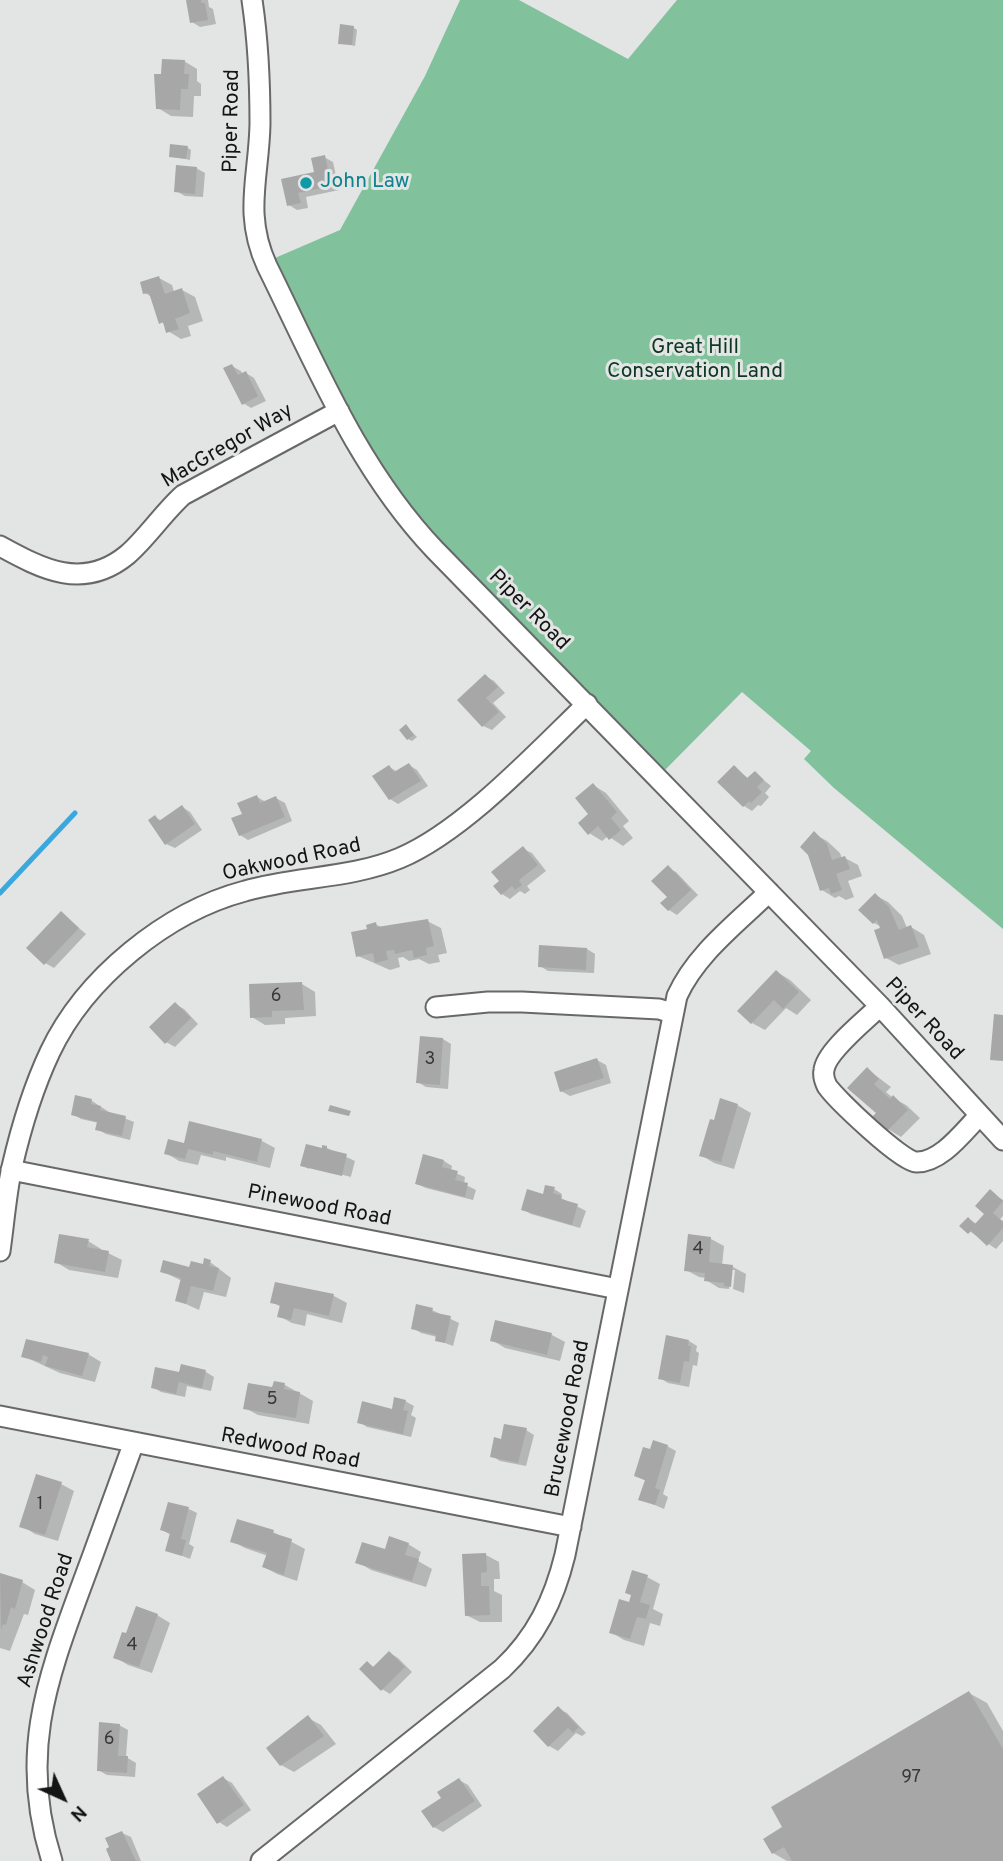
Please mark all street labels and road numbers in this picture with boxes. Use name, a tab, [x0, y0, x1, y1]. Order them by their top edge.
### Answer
street label: Piper Road	[219, 69, 247, 173]
street label: MacGregor Way	[158, 399, 298, 495]
street label: Piper Road	[482, 565, 574, 657]
street label: Oakwood Road	[220, 834, 364, 888]
street label: Piper Road	[878, 973, 968, 1067]
street label: Pinewood Road	[245, 1181, 393, 1233]
street label: Brucewood Road	[541, 1338, 597, 1500]
street label: Redwood Road	[218, 1424, 362, 1476]
street label: Ashwood Road	[13, 1551, 81, 1691]

